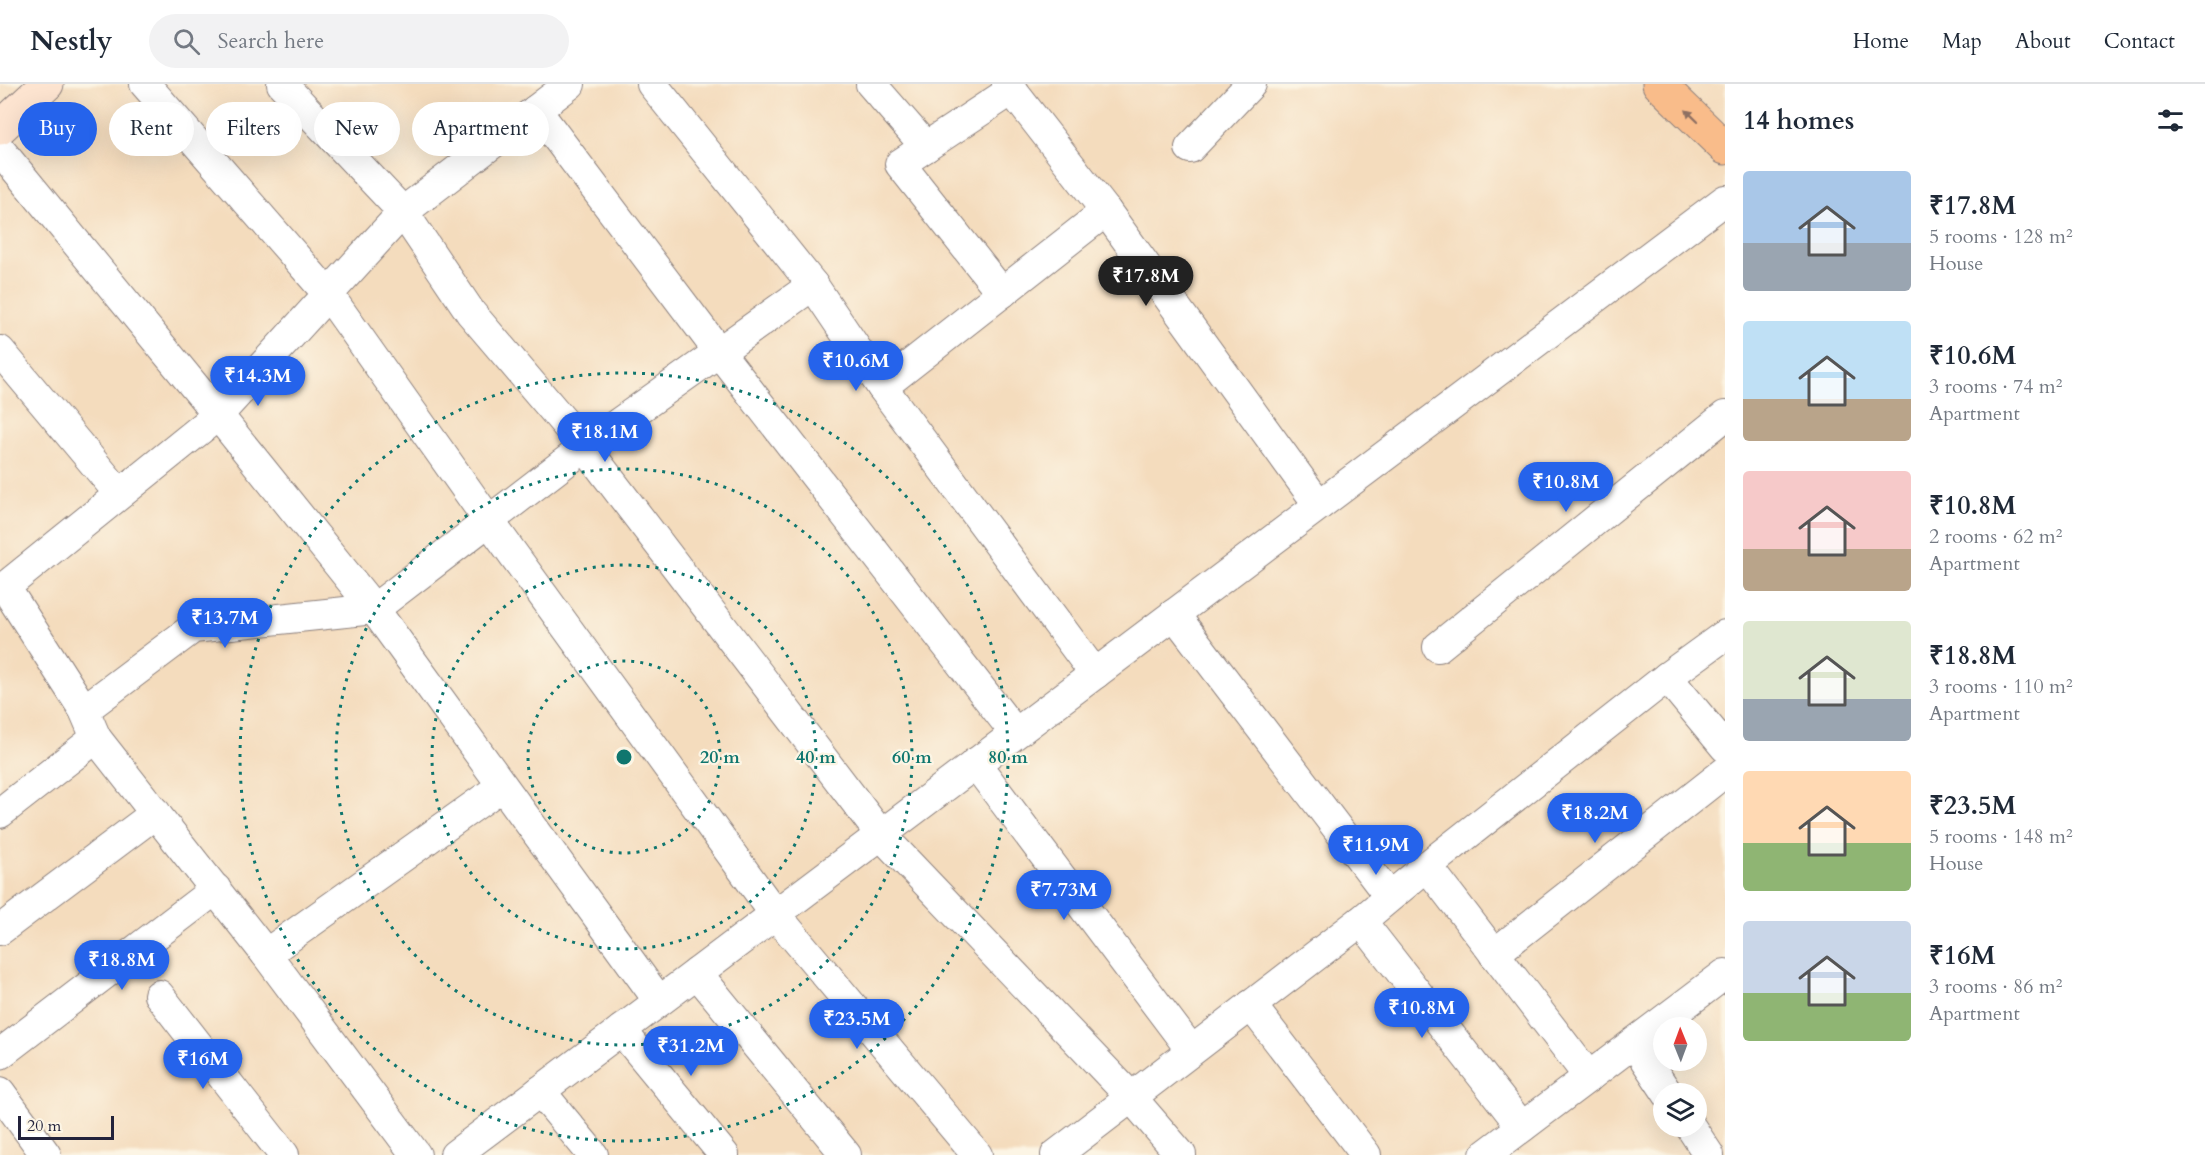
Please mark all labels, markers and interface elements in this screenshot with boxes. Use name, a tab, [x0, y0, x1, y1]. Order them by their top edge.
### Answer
search box	[149, 14, 569, 68]
text: Nestly	[30, 22, 113, 60]
icon: search	[170, 25, 203, 58]
text: Search here	[218, 26, 324, 56]
text: Home	[1853, 27, 1909, 56]
text: Map	[1942, 27, 1982, 56]
text: About	[2015, 27, 2071, 56]
text: Contact	[2104, 27, 2175, 56]
chip: Buy	[18, 102, 97, 156]
chip: Rent	[109, 102, 194, 156]
chip: Filters	[206, 102, 302, 156]
chip: New	[314, 102, 400, 156]
chip: Apartment	[412, 102, 549, 156]
text: 14 homes	[1743, 103, 1854, 138]
icon: filters	[2154, 104, 2187, 137]
one-way arrow	[1685, 110, 1699, 124]
text: ₹17.8M	[1929, 188, 2017, 223]
icon: home	[1791, 195, 1863, 267]
text: 5 rooms · 128 m²	[1929, 223, 2073, 250]
text: House	[1929, 250, 1983, 277]
pin: ₹17.8M	[1097, 256, 1195, 307]
text: ₹17.8M	[1112, 262, 1180, 289]
text: ₹10.6M	[1929, 338, 2017, 373]
pin: ₹10.6M	[807, 341, 905, 392]
icon: home	[1791, 345, 1863, 417]
text: ₹10.6M	[822, 347, 890, 374]
pin: ₹14.3M	[209, 356, 307, 407]
text: ₹14.3M	[224, 362, 292, 389]
text: 3 rooms · 74 m²	[1929, 373, 2062, 400]
text: Apartment	[1929, 400, 2020, 427]
pin: ₹18.1M	[556, 412, 654, 463]
text: ₹18.1M	[571, 418, 639, 445]
pin: ₹10.8M	[1517, 462, 1615, 513]
text: ₹10.8M	[1532, 468, 1600, 495]
text: ₹10.8M	[1929, 488, 2017, 523]
icon: home	[1791, 495, 1863, 567]
text: 2 rooms · 62 m²	[1929, 523, 2062, 550]
text: Apartment	[1929, 550, 2020, 577]
pin: ₹13.7M	[176, 598, 274, 649]
text: ₹13.7M	[191, 604, 259, 631]
text: ₹18.8M	[1929, 638, 2017, 673]
icon: home	[1791, 645, 1863, 717]
text: 3 rooms · 110 m²	[1929, 673, 2073, 700]
text: Apartment	[1929, 700, 2020, 727]
text: 20 m	[700, 745, 740, 770]
text: 40 m	[796, 745, 836, 770]
text: 60 m	[892, 745, 932, 770]
text: 80 m	[988, 745, 1028, 770]
centre of rings	[614, 747, 634, 767]
text: ₹23.5M	[1929, 788, 2017, 823]
pin: ₹18.2M	[1546, 793, 1644, 844]
icon: home	[1791, 795, 1863, 867]
text: ₹18.2M	[1561, 799, 1629, 826]
text: 5 rooms · 148 m²	[1929, 823, 2073, 850]
pin: ₹11.9M	[1327, 825, 1425, 876]
text: ₹11.9M	[1342, 831, 1410, 858]
text: House	[1929, 850, 1983, 877]
pin: ₹7.73M	[1015, 870, 1113, 921]
text: ₹7.73M	[1030, 876, 1098, 903]
text: ₹16M	[1929, 938, 1996, 973]
pin: ₹18.8M	[73, 940, 171, 991]
icon: home	[1791, 945, 1863, 1017]
text: ₹18.8M	[88, 946, 156, 973]
text: 3 rooms · 86 m²	[1929, 973, 2062, 1000]
pin: ₹10.8M	[1373, 988, 1471, 1039]
text: ₹10.8M	[1388, 994, 1456, 1021]
pin: ₹23.5M	[808, 999, 906, 1050]
text: Apartment	[1929, 1000, 2020, 1027]
text: ₹23.5M	[823, 1005, 891, 1032]
north arrow	[1653, 1017, 1707, 1071]
map controls	[1653, 1017, 1707, 1137]
pin: ₹31.2M	[642, 1026, 740, 1077]
text: ₹31.2M	[657, 1032, 725, 1059]
pin: ₹16M	[167, 1039, 239, 1090]
text: ₹16M	[177, 1045, 229, 1072]
button: layers	[1653, 1083, 1707, 1137]
scale bar	[18, 1113, 114, 1140]
text: 20 m	[27, 1115, 61, 1137]

